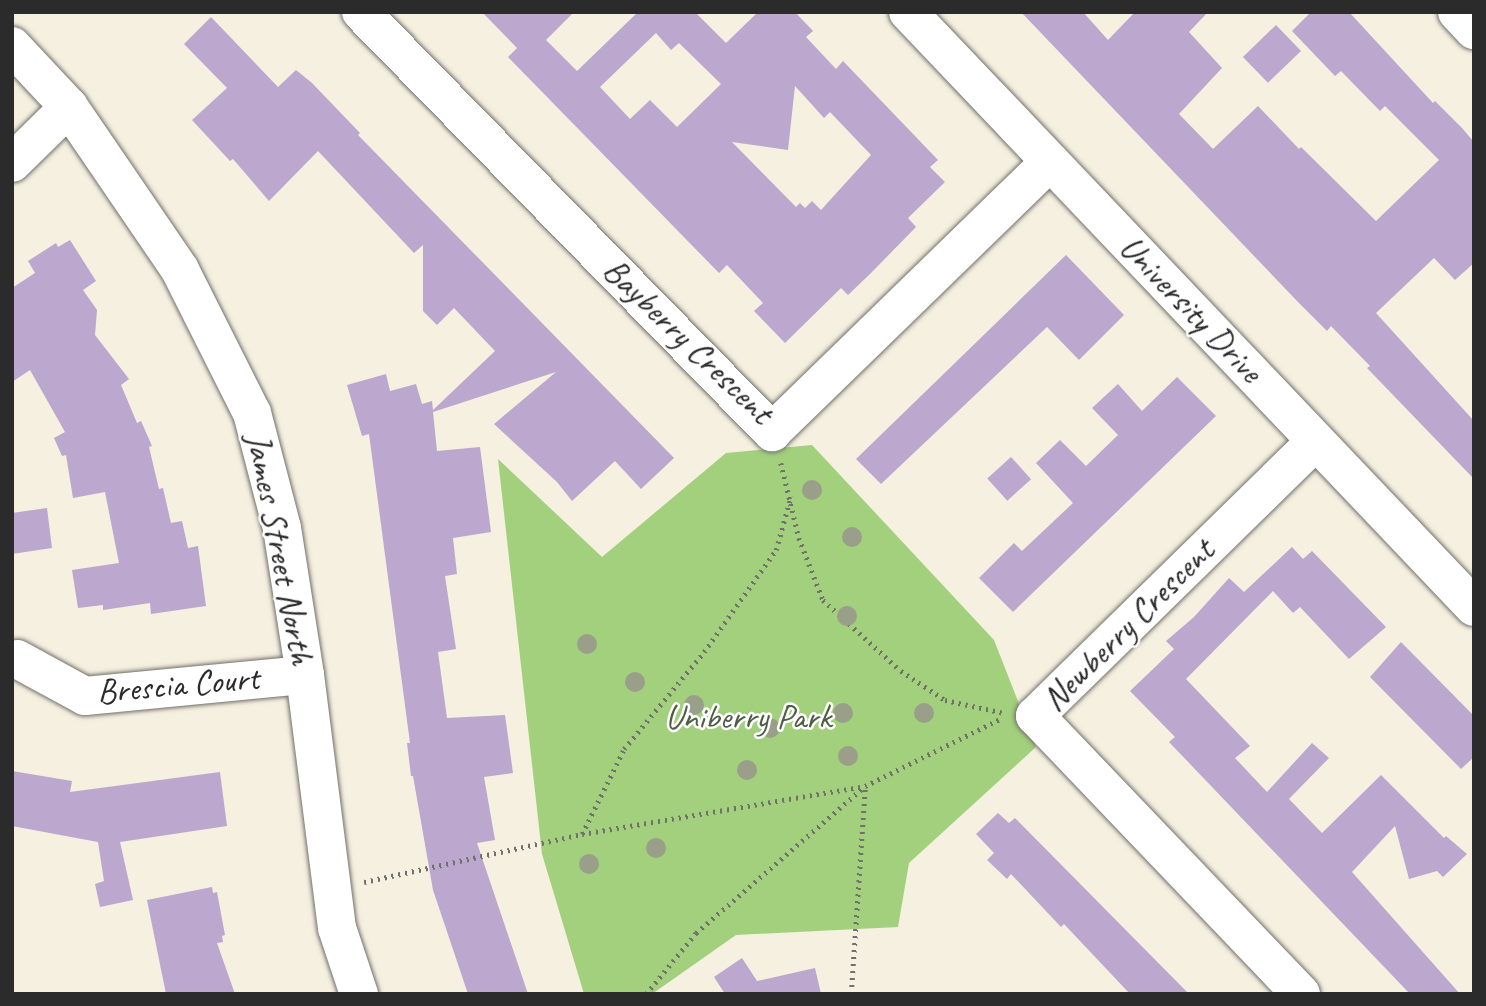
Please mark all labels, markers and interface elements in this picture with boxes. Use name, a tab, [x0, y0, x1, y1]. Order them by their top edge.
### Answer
street label: University Drive	[1111, 227, 1271, 391]
street label: Bayberry Crescent	[594, 249, 782, 433]
street label: James Street North	[237, 430, 323, 668]
street label: Newberry Crescent	[1033, 530, 1223, 720]
street label: Brescia Court	[95, 657, 261, 713]
park label: Uniberry Park	[665, 696, 831, 738]

